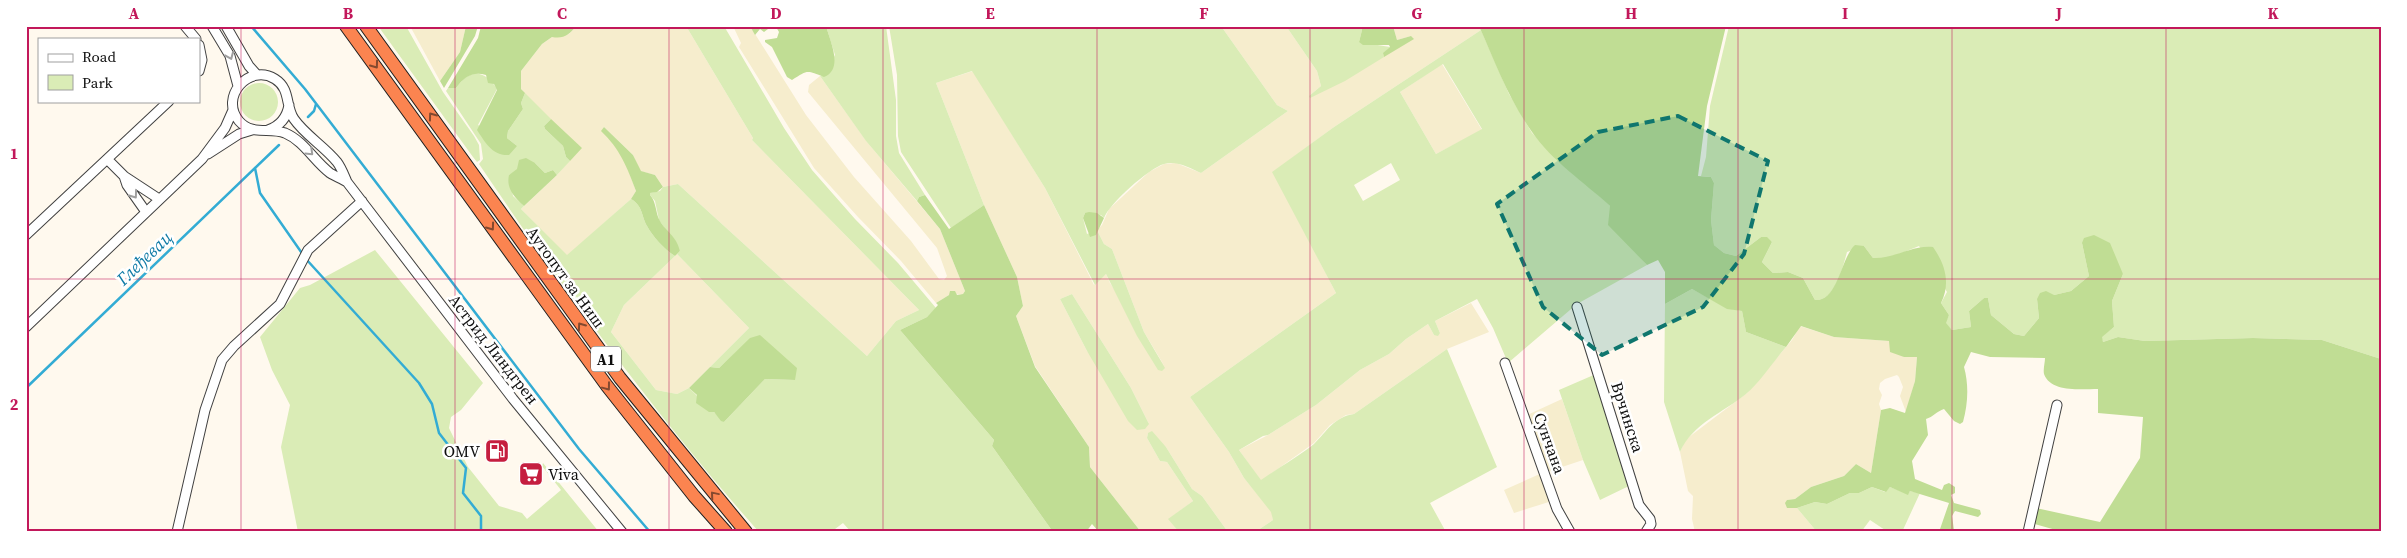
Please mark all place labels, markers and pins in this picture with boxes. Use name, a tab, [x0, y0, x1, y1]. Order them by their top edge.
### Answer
fuel station icon: OMV	[484, 438, 510, 464]
place label: OMV	[444, 440, 480, 462]
supermarket icon: Viva	[518, 461, 544, 487]
place label: Viva	[548, 463, 580, 485]

